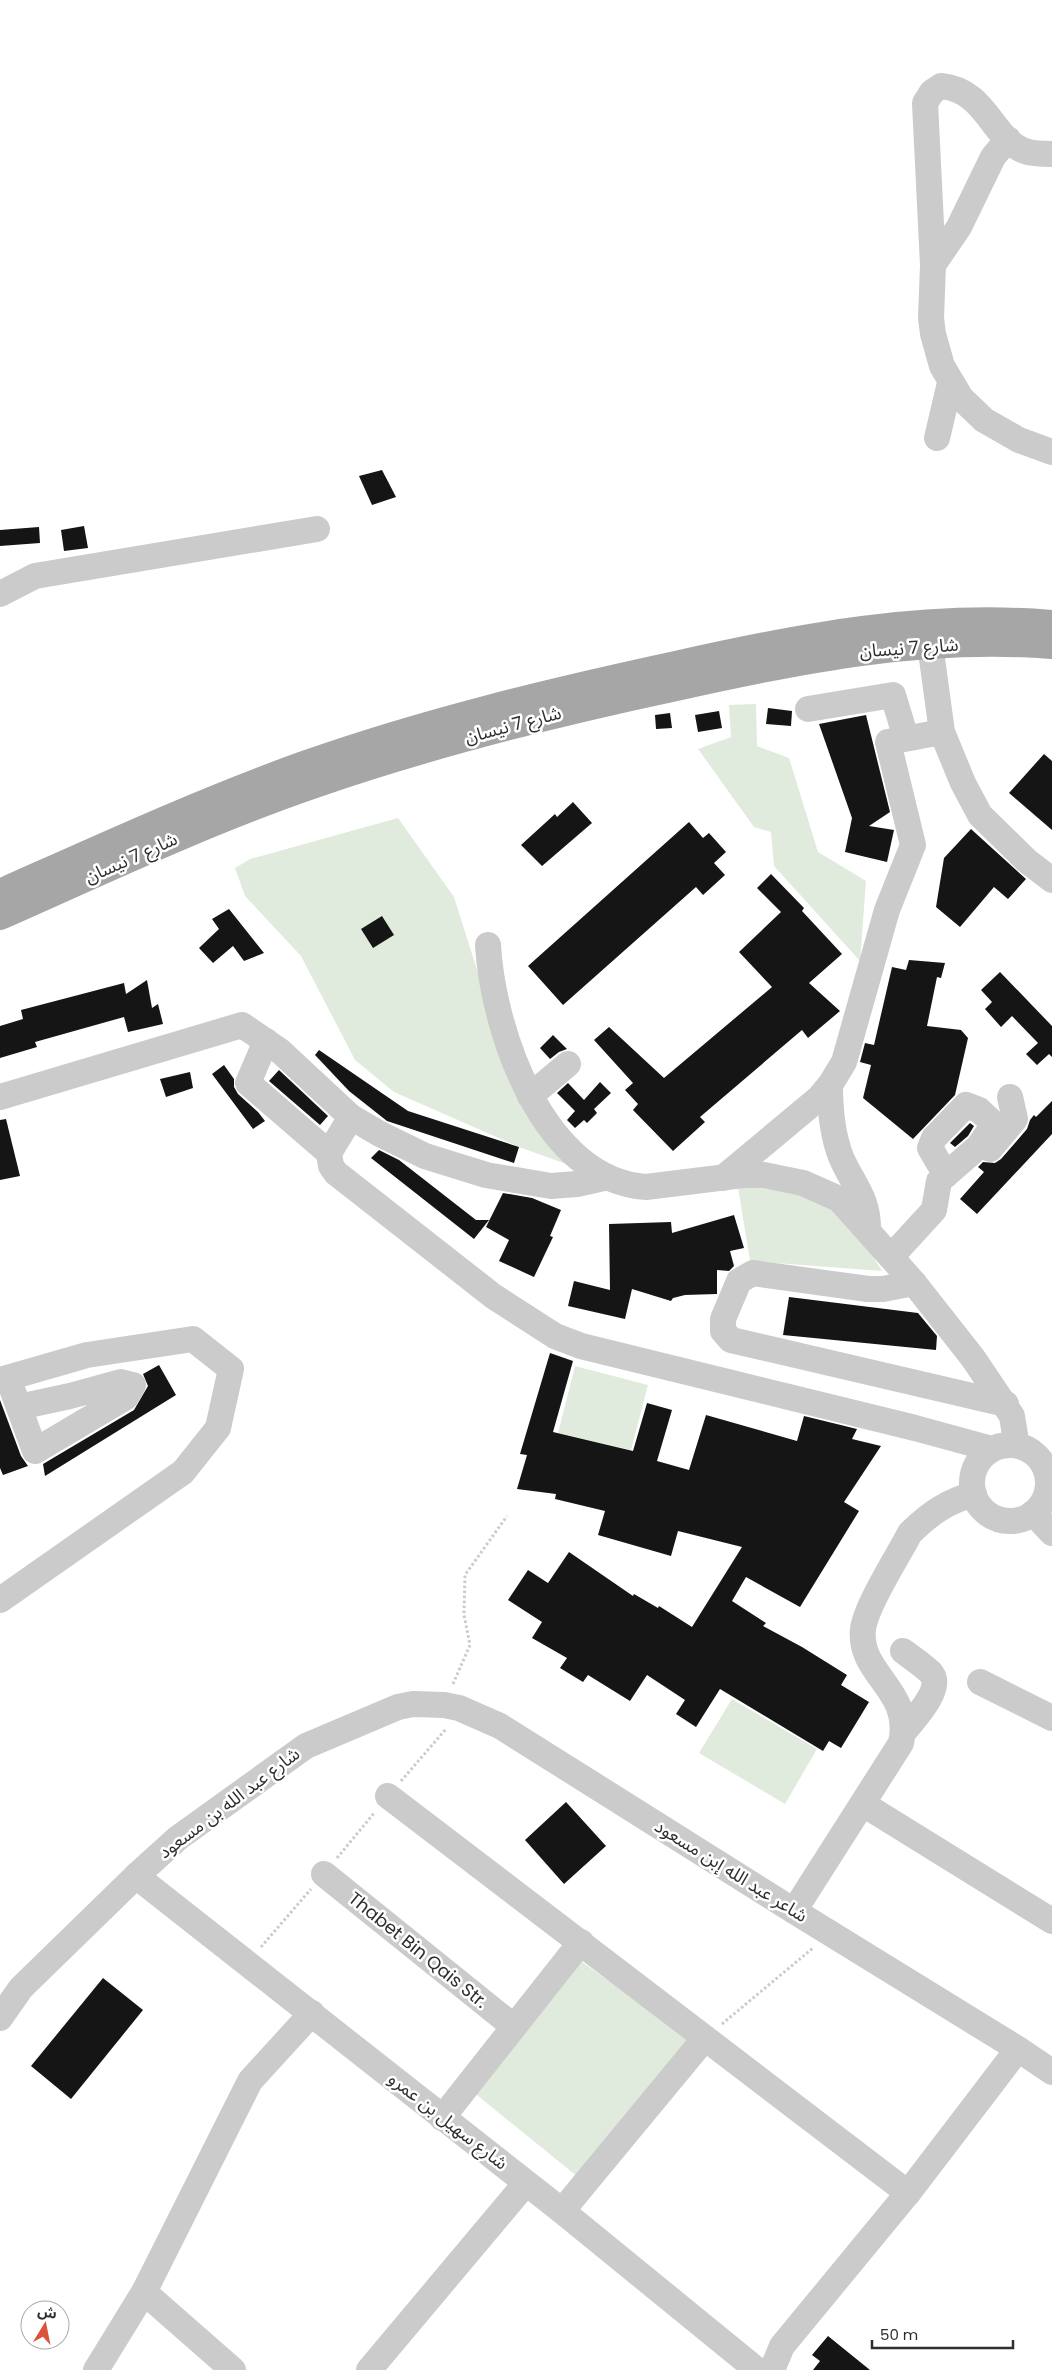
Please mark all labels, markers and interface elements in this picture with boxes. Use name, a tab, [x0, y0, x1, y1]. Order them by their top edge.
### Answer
street label: شارع 7 نيسان	[859, 632, 959, 665]
street label: شارع 7 نيسان	[462, 700, 564, 751]
street label: شارع 7 نيسان	[81, 826, 182, 891]
street label: شارع عبد الله بن مسعود	[153, 1741, 306, 1866]
street label: شاعر عبد الله إبن مسعود	[650, 1813, 813, 1928]
street label: Thabet Bin Qais Str.	[343, 1886, 493, 2014]
street label: شارع سهيل بن عمرو	[382, 2066, 513, 2177]
north arrow	[20, 2300, 70, 2350]
text: ش	[36, 2301, 58, 2324]
scale bar	[872, 2318, 1013, 2350]
text: 50 m	[880, 2324, 918, 2345]

